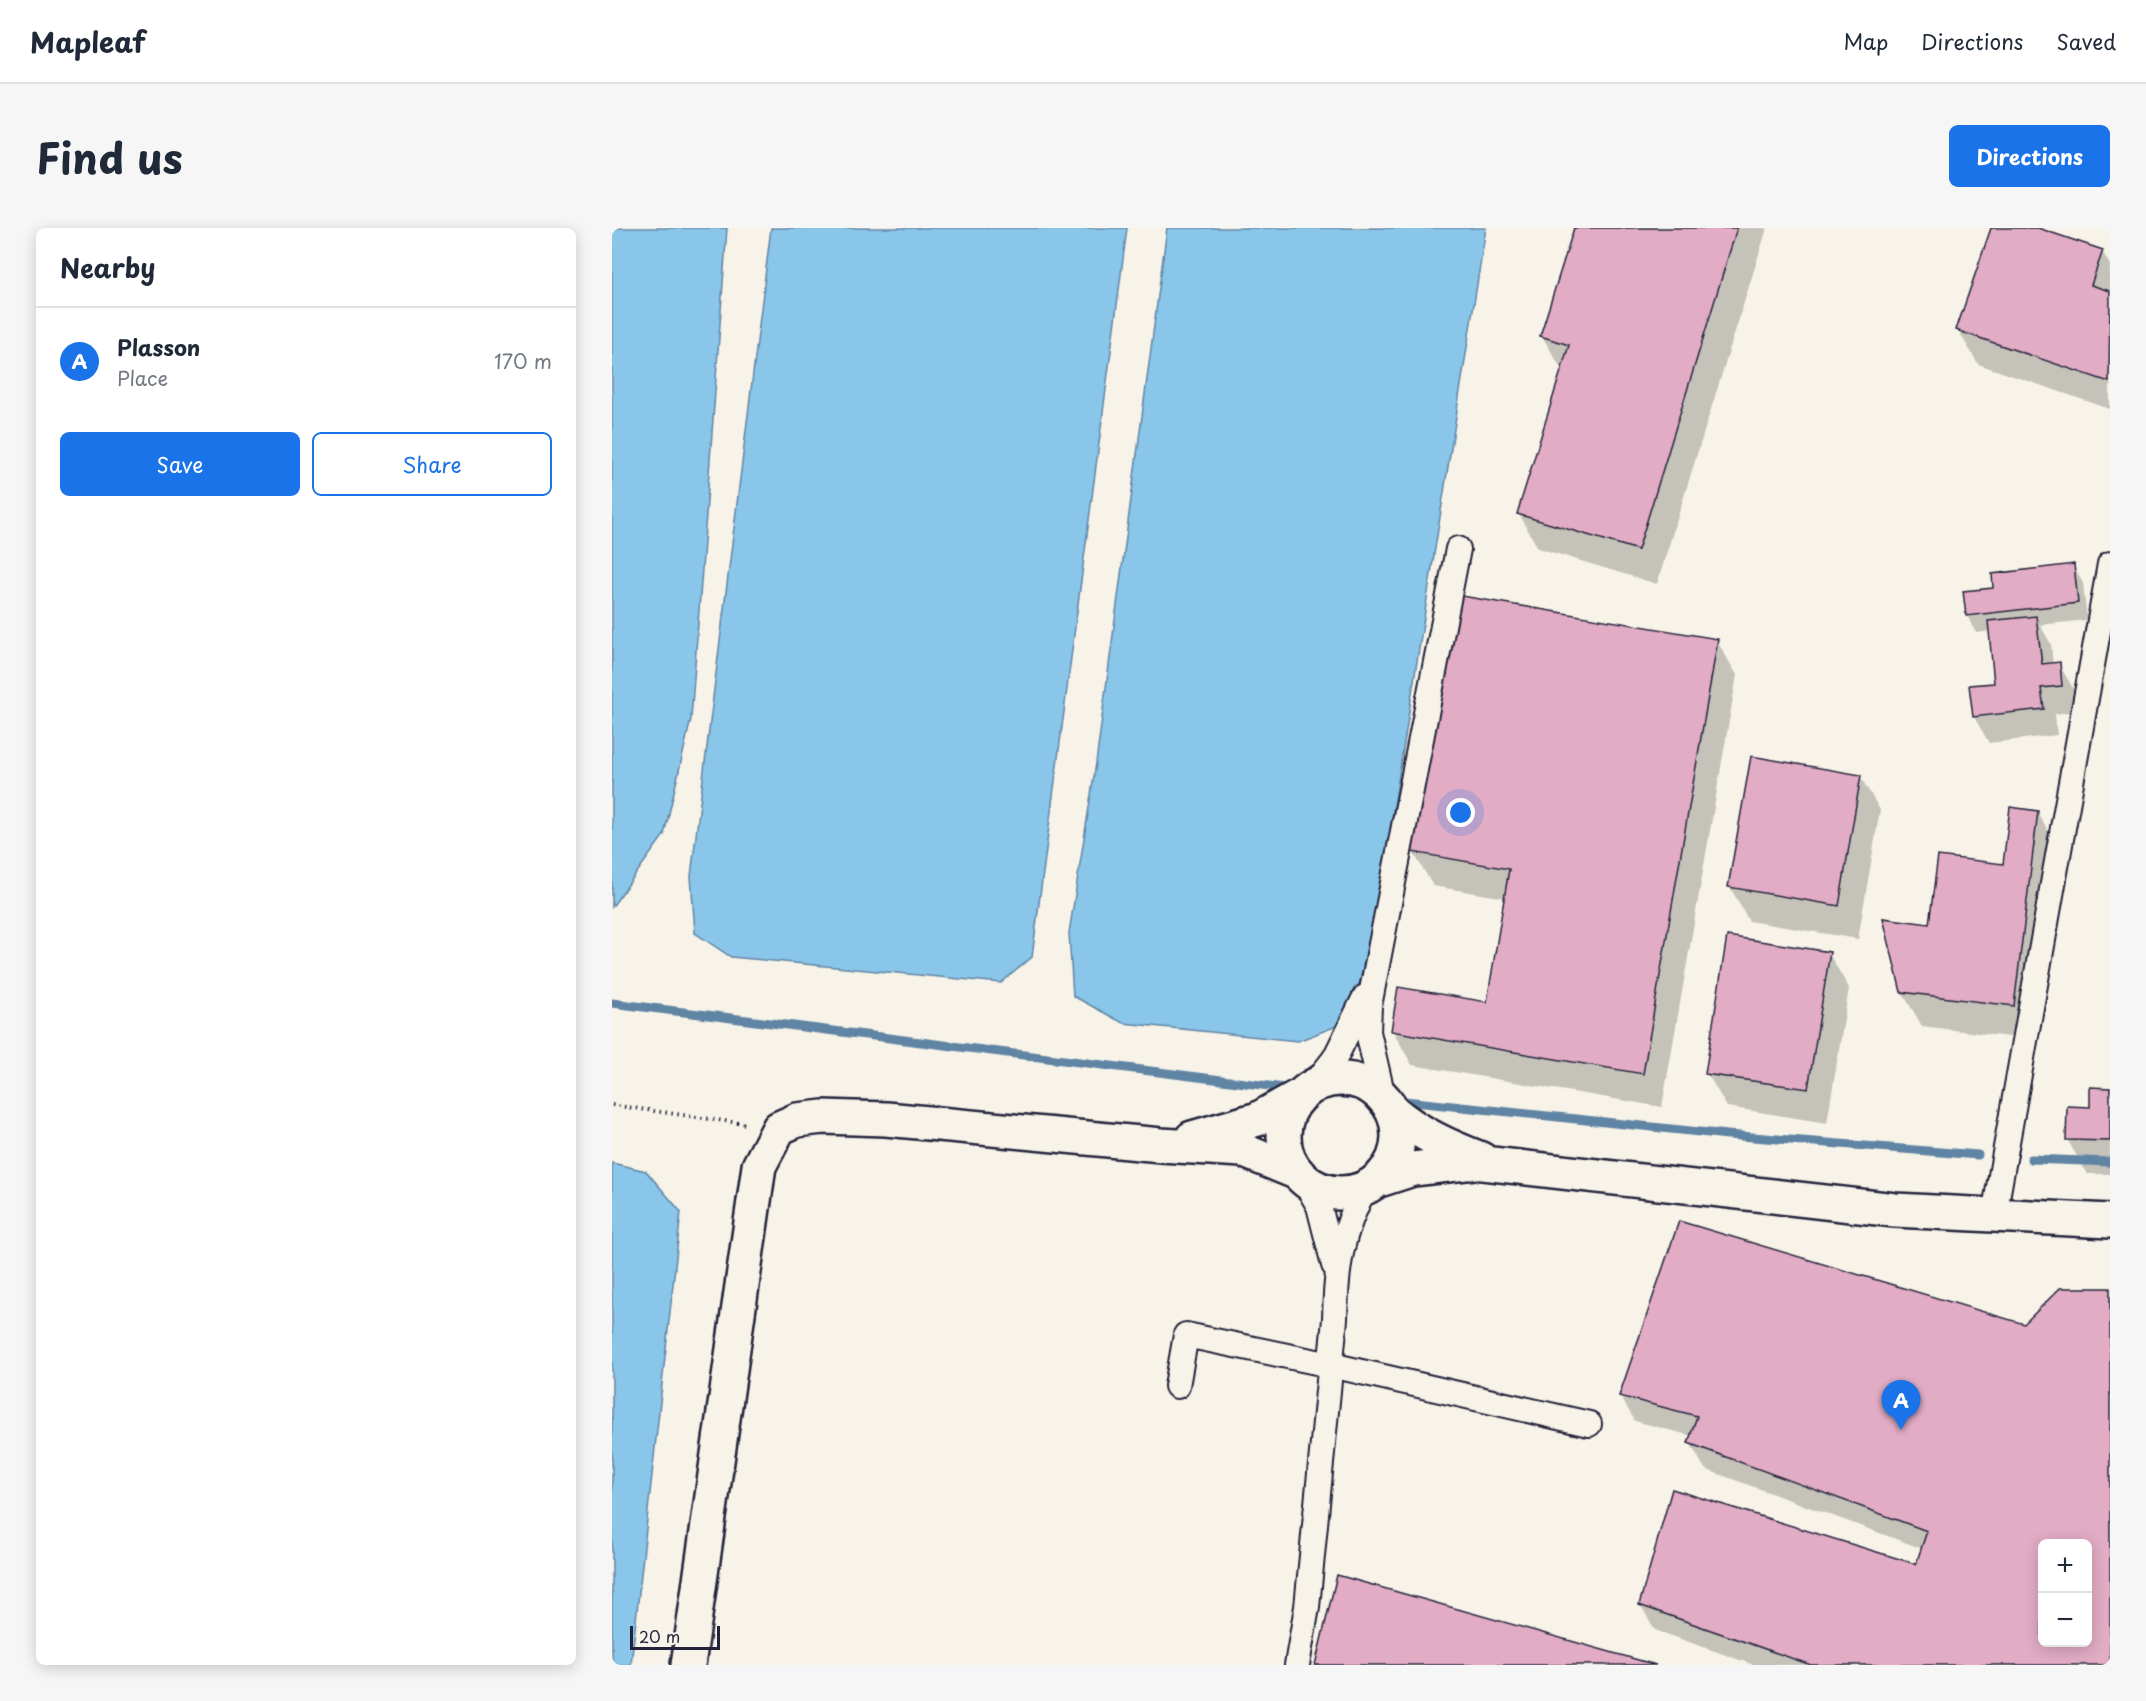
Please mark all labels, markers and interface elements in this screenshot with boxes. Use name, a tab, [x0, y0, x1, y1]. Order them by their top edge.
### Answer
text: Mapleaf	[30, 20, 146, 63]
text: Map	[1843, 25, 1888, 57]
text: Directions	[1921, 25, 2023, 57]
text: Saved	[2056, 25, 2116, 57]
text: Find us	[36, 125, 183, 188]
button: Directions	[1949, 125, 2110, 187]
text: Nearby	[60, 248, 155, 287]
text: Plasson	[117, 330, 200, 363]
text: A	[72, 346, 87, 376]
text: 170 m	[494, 346, 552, 376]
text: Place	[117, 363, 168, 393]
button: Save	[60, 432, 300, 496]
button: Share	[312, 432, 552, 496]
your location	[1446, 798, 1475, 827]
pin: A	[1882, 1380, 1920, 1430]
map controls	[2038, 1539, 2092, 1647]
button: +	[2038, 1539, 2092, 1593]
button: −	[2038, 1593, 2092, 1647]
scale bar	[630, 1623, 720, 1650]
text: 20 m	[639, 1624, 680, 1648]

